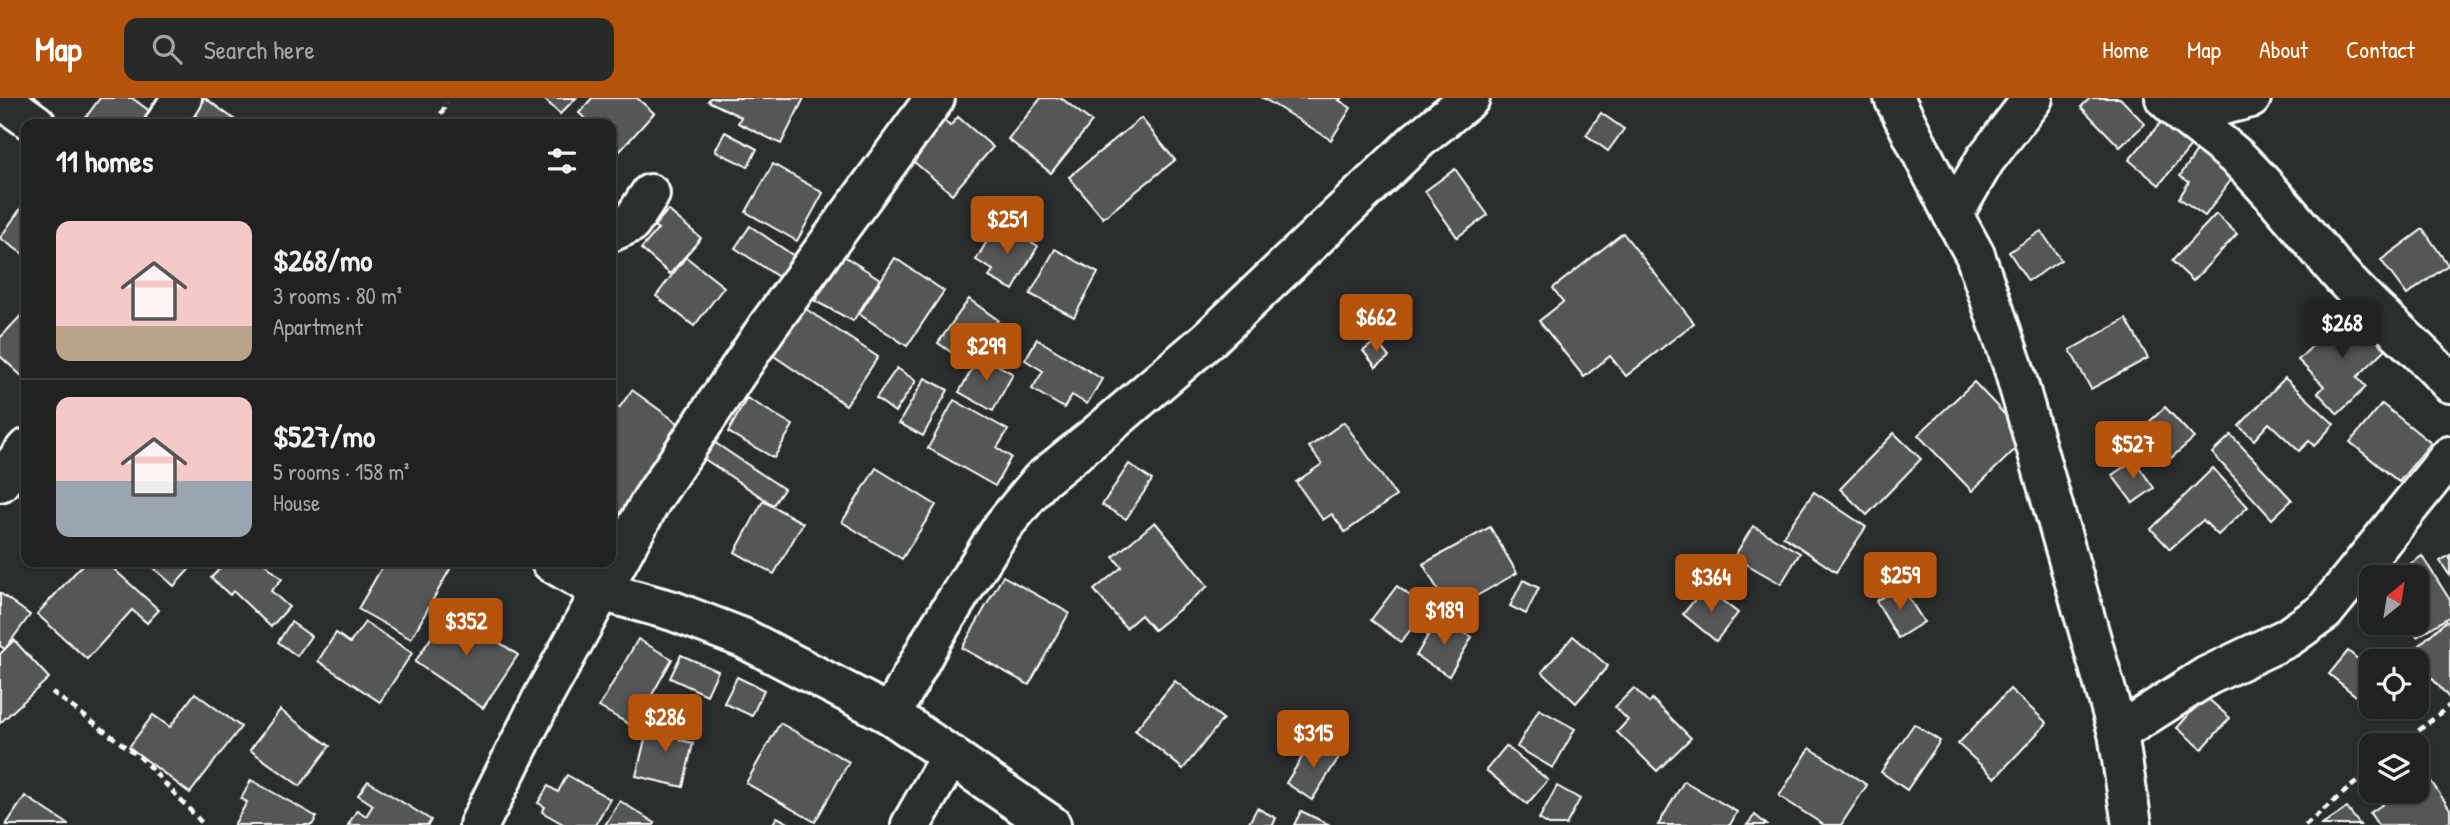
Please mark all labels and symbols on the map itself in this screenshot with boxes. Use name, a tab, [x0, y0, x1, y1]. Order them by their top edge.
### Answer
pin: $251	[966, 197, 1048, 256]
pin: $662	[1335, 294, 1417, 354]
pin: $268	[2301, 300, 2383, 360]
pin: $299	[945, 324, 1027, 383]
pin: $527	[2092, 422, 2174, 481]
pin: $259	[1859, 552, 1941, 612]
pin: $364	[1670, 554, 1752, 614]
north arrow	[2359, 565, 2429, 635]
pin: $189	[1403, 588, 1485, 647]
pin: $352	[425, 598, 507, 658]
pin: $286	[624, 694, 706, 754]
pin: $315	[1272, 710, 1354, 770]

